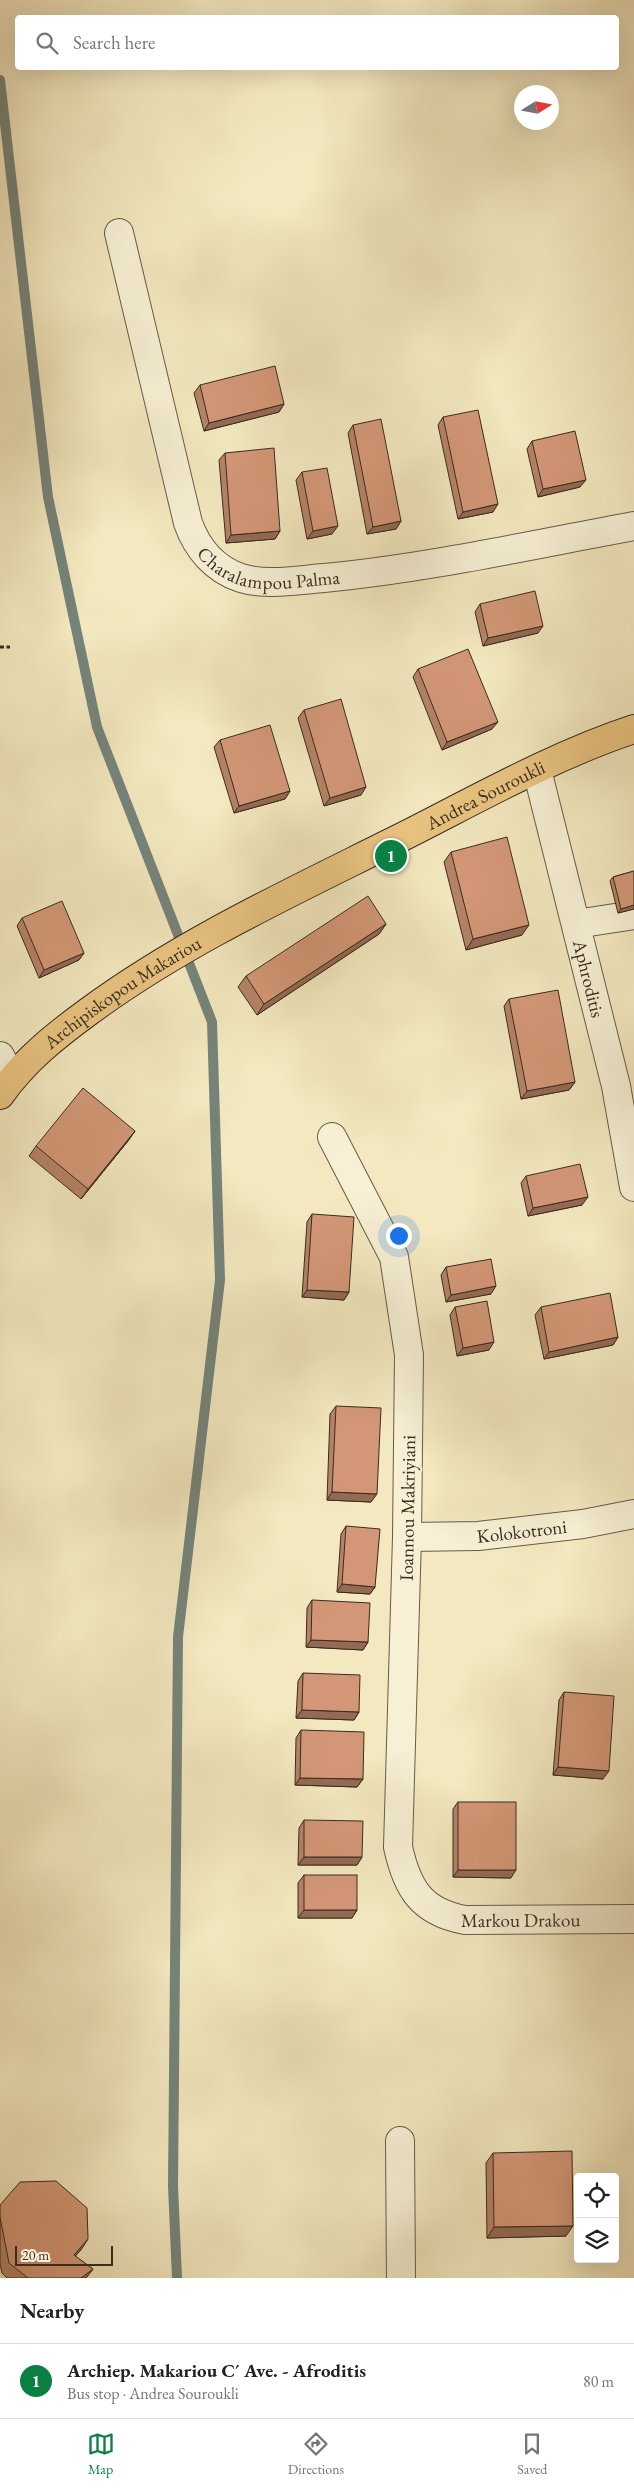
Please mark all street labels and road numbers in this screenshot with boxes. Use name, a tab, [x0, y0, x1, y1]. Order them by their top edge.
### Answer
street label: Charalampou Palma	[192, 541, 341, 595]
street label: Andrea Souroukli	[421, 755, 549, 836]
street label: Archipiskopou Makariou	[38, 930, 206, 1055]
street label: Aphroditis	[567, 936, 610, 1020]
street label: Ioannou Makriyiani	[394, 1435, 421, 1581]
street label: Kolokotroni	[475, 1514, 568, 1549]
street label: Markou Drakou	[461, 1907, 580, 1933]

